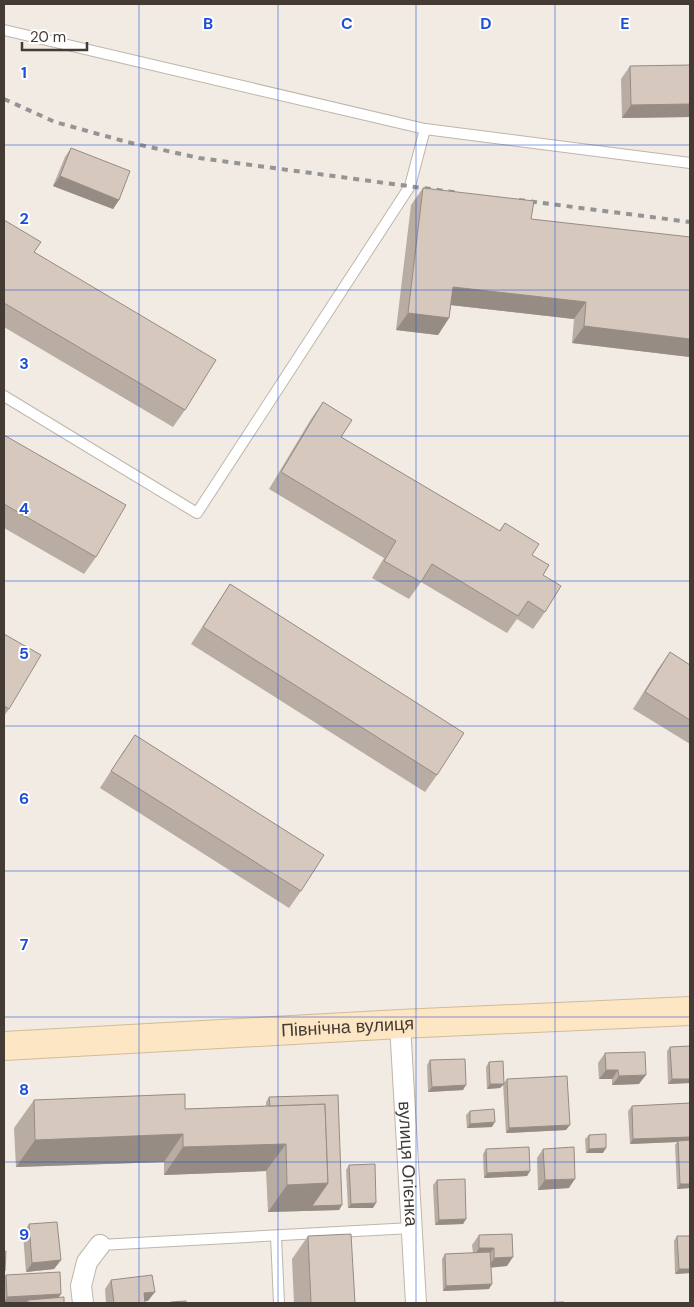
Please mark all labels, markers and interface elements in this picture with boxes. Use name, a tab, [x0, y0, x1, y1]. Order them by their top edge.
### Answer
text: B	[203, 13, 213, 34]
text: C	[341, 13, 353, 34]
text: D	[480, 13, 492, 34]
text: E	[620, 13, 630, 34]
scale bar	[22, 20, 88, 52]
text: 20 m	[30, 27, 66, 47]
text: 1	[21, 62, 27, 83]
text: 2	[19, 208, 29, 229]
text: 3	[19, 353, 29, 374]
text: 4	[19, 498, 29, 519]
text: 5	[19, 643, 29, 664]
text: 6	[19, 788, 29, 809]
text: 7	[20, 934, 29, 955]
street label: Північна вулиця	[280, 1011, 414, 1043]
text: 8	[19, 1079, 29, 1100]
street label: вулиця Огієнка	[392, 1101, 424, 1228]
text: 9	[19, 1224, 29, 1245]

